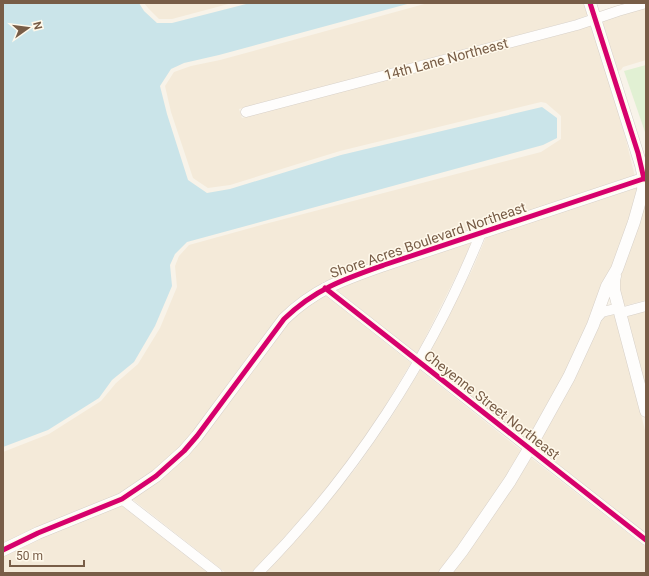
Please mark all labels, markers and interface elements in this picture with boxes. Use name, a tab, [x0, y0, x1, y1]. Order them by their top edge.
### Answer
north arrow	[8, 8, 48, 48]
text: N	[30, 20, 45, 31]
street label: 14th Lane Northeast	[382, 35, 510, 83]
street label: Shore Acres Boulevard Northeast	[328, 199, 529, 281]
street label: Cheyenne Street Northeast	[421, 347, 563, 463]
scale bar	[10, 542, 84, 568]
text: 50 m	[16, 549, 43, 563]

